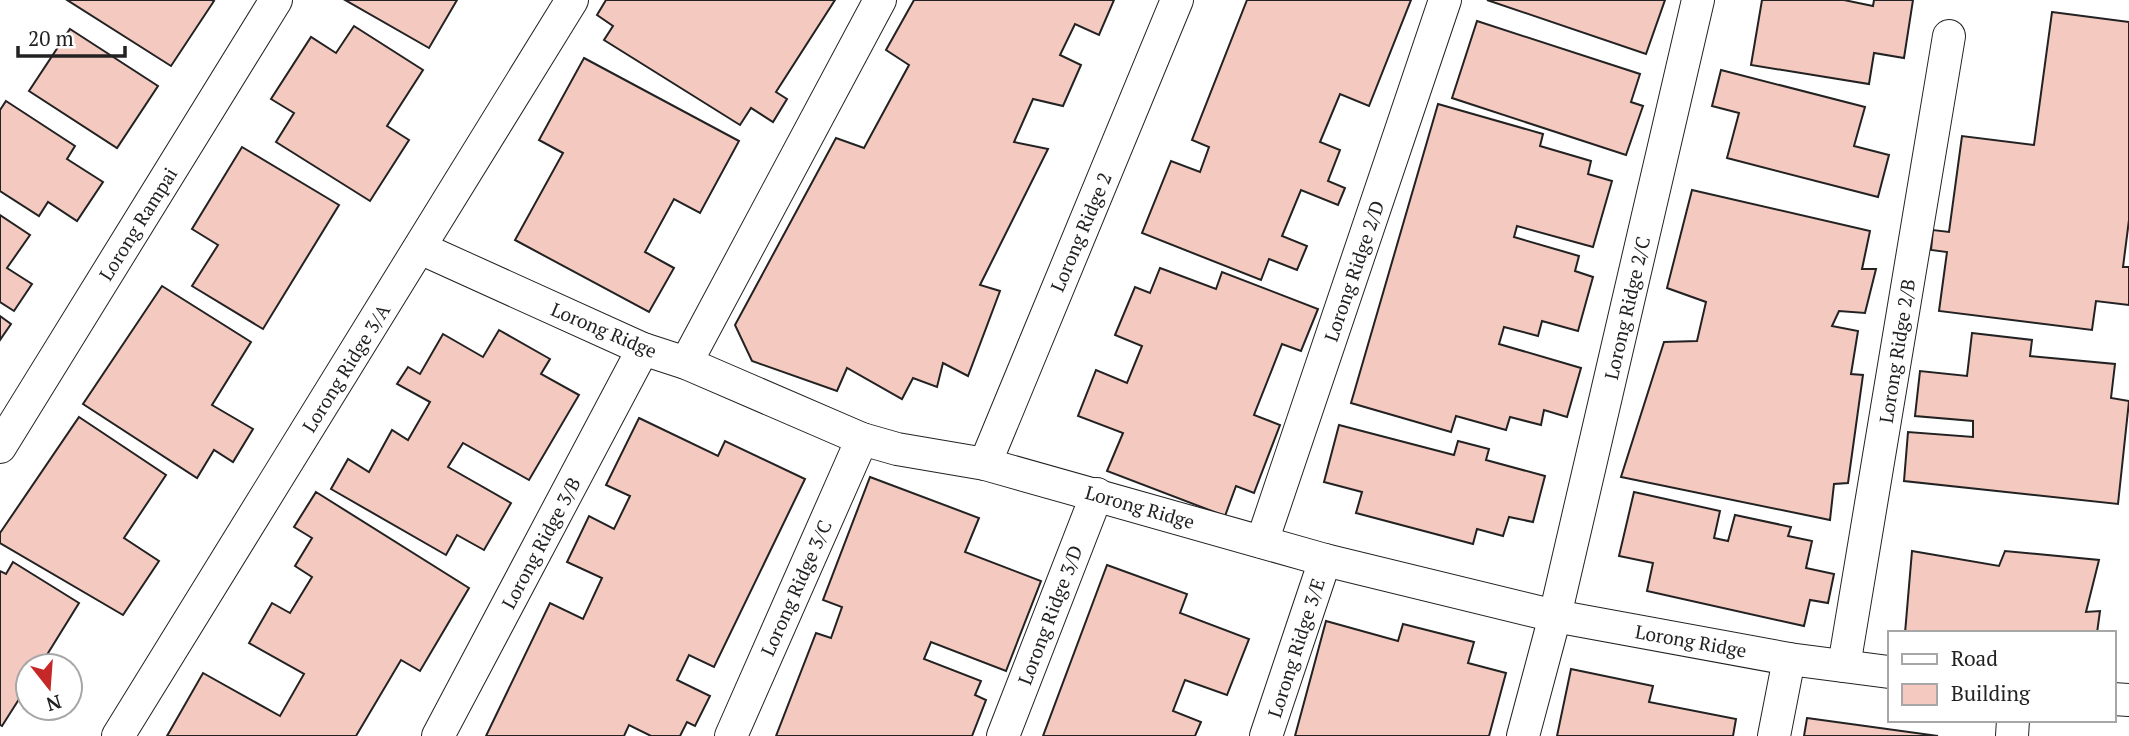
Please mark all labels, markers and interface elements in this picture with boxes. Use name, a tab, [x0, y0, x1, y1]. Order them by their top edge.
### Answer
scale bar	[18, 14, 124, 58]
text: 20 m	[28, 24, 74, 52]
street label: Lorong Rampai	[93, 162, 182, 285]
street label: Lorong Ridge 2	[1044, 168, 1117, 295]
street label: Lorong Ridge 2/D	[1318, 197, 1389, 345]
street label: Lorong Ridge 2/C	[1598, 234, 1655, 382]
street label: Lorong Ridge 2/B	[1873, 277, 1920, 425]
street label: Lorong Ridge	[548, 296, 661, 363]
street label: Lorong Ridge 3/A	[296, 299, 395, 437]
street label: Lorong Ridge 3/B	[495, 473, 586, 613]
street label: Lorong Ridge	[1083, 479, 1198, 534]
street label: Lorong Ridge 3/C	[754, 516, 837, 660]
street label: Lorong Ridge 3/D	[1011, 542, 1088, 688]
street label: Lorong Ridge 3/E	[1261, 575, 1330, 721]
street label: Lorong Ridge	[1633, 618, 1749, 663]
legend	[1888, 631, 2115, 722]
text: Road	[1951, 644, 1998, 672]
north arrow	[14, 652, 84, 722]
text: Building	[1951, 679, 2031, 707]
text: N	[43, 690, 65, 718]

